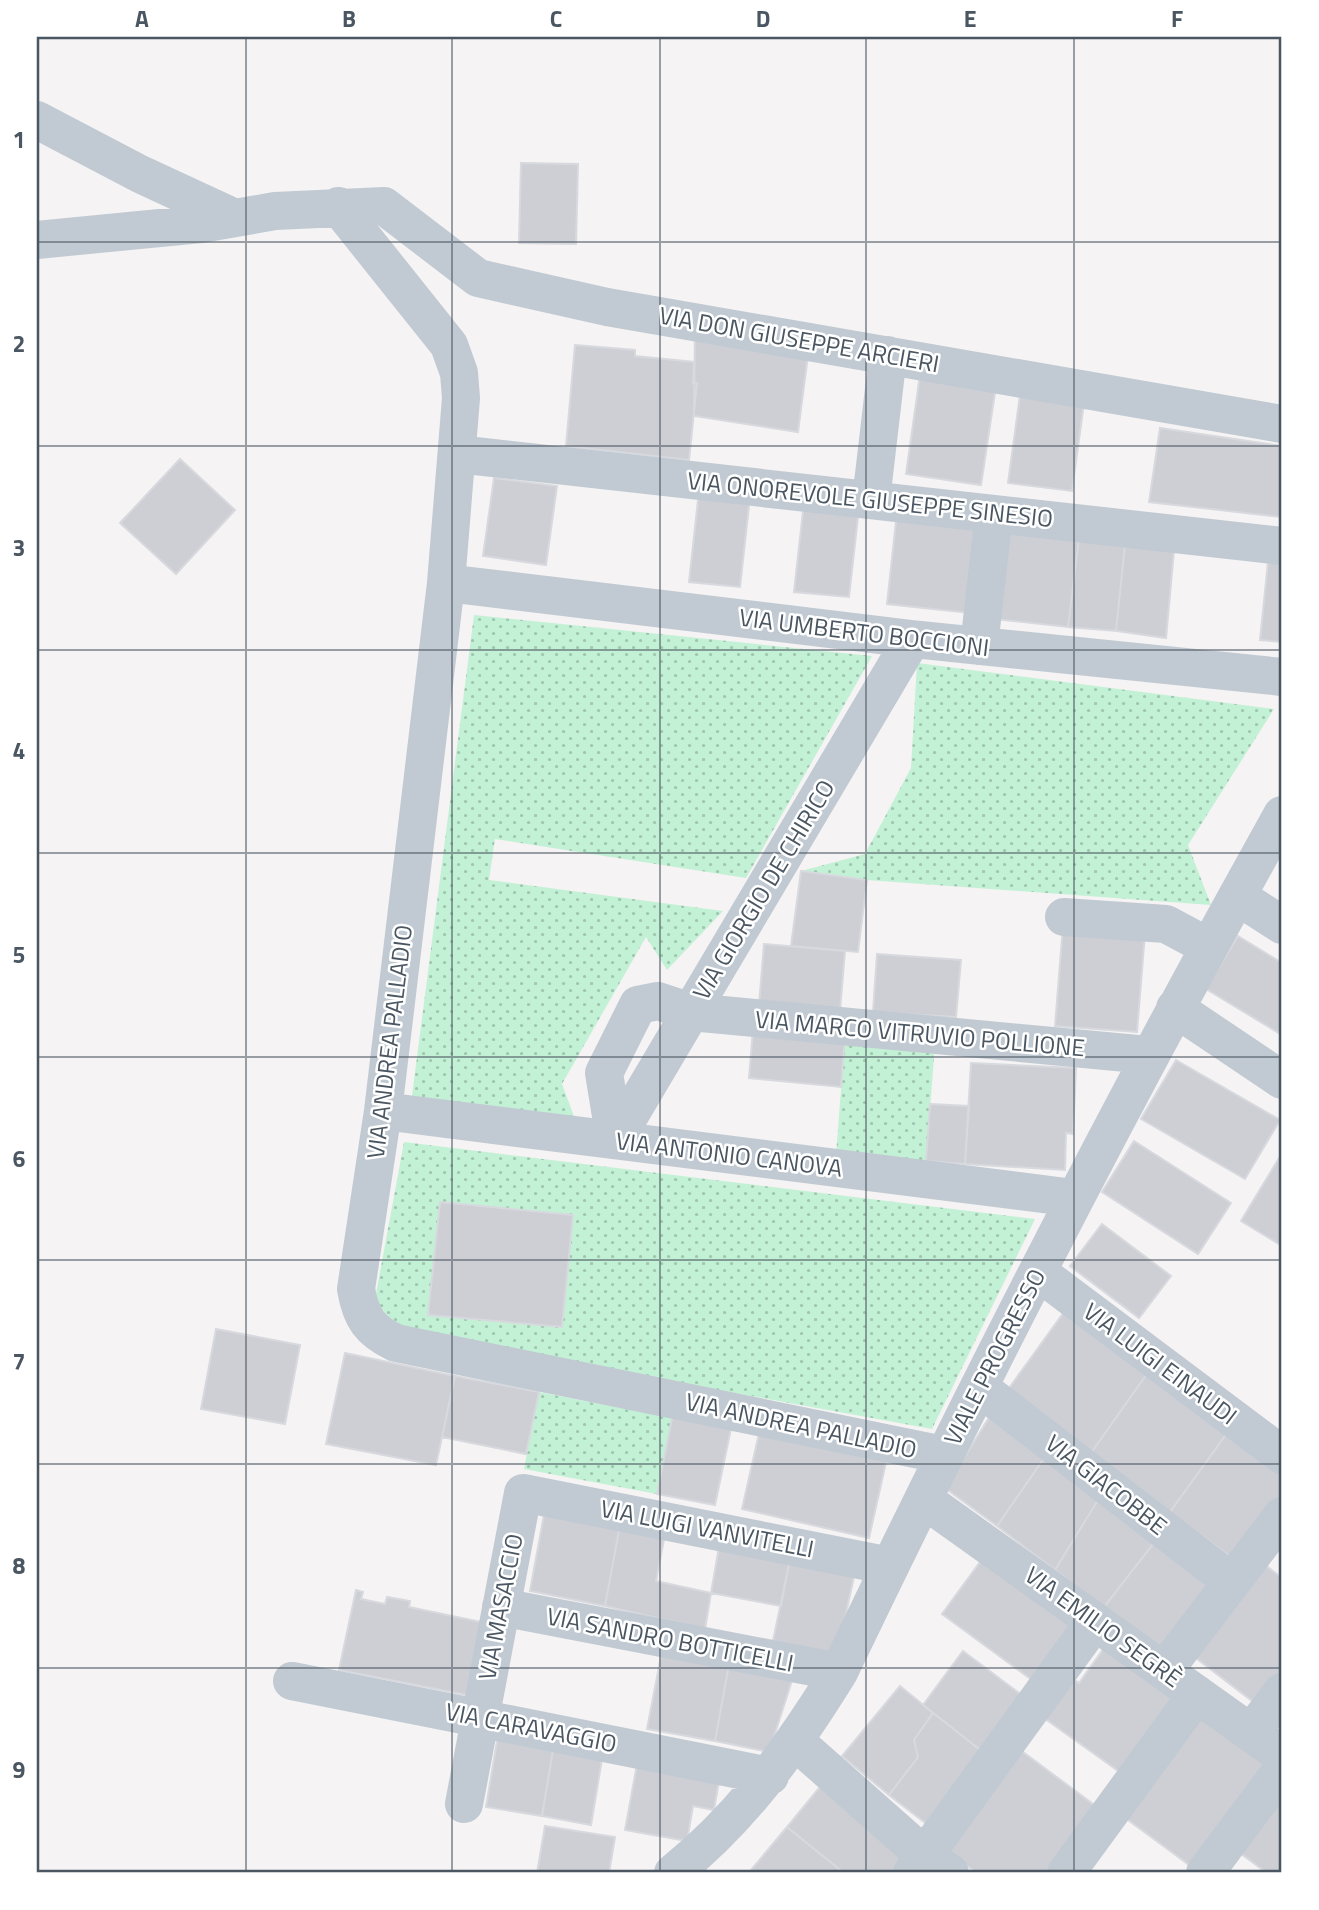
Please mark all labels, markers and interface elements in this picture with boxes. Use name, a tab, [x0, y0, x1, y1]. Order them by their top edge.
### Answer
text: A	[135, 1, 149, 36]
text: B	[342, 1, 356, 36]
text: C	[550, 1, 562, 36]
text: D	[756, 1, 770, 36]
text: E	[964, 1, 976, 36]
text: F	[1171, 1, 1183, 36]
text: 1	[13, 122, 25, 157]
street label: VIA DON GIUSEPPE ARCIERI	[656, 297, 942, 381]
text: 2	[13, 326, 25, 361]
street label: VIA ONOREVOLE GIUSEPPE SINESIO	[685, 462, 1055, 536]
text: 3	[13, 530, 25, 565]
street label: VIA UMBERTO BOCCIONI	[737, 599, 991, 665]
text: 4	[13, 733, 25, 768]
street label: VIA GIORGIO DE CHIRICO	[683, 773, 843, 1006]
street label: VIA ANDREA PALLADIO	[357, 923, 421, 1161]
text: 5	[13, 937, 25, 972]
street label: VIA MARCO VITRUVIO POLLIONE	[754, 1001, 1086, 1065]
street label: VIA ANTONIO CANOVA	[614, 1122, 844, 1186]
text: 6	[13, 1141, 26, 1176]
street label: VIALE PROGRESSO	[934, 1262, 1054, 1451]
street label: VIA LUIGI EINAUDI	[1076, 1293, 1245, 1433]
text: 7	[13, 1344, 25, 1379]
street label: VIA ANDREA PALLADIO	[682, 1383, 920, 1467]
street label: VIA GIACOBBE	[1038, 1425, 1175, 1543]
street label: VIA LUIGI VANVITELLI	[598, 1490, 817, 1566]
street label: VIA MASACCIO	[468, 1531, 532, 1683]
text: 8	[13, 1548, 26, 1583]
street label: VIA EMILIO SEGRÈ	[1018, 1557, 1190, 1695]
street label: VIA SANDRO BOTTICELLI	[544, 1597, 797, 1681]
street label: VIA CARAVAGGIO	[443, 1693, 620, 1761]
text: 9	[13, 1752, 26, 1787]

